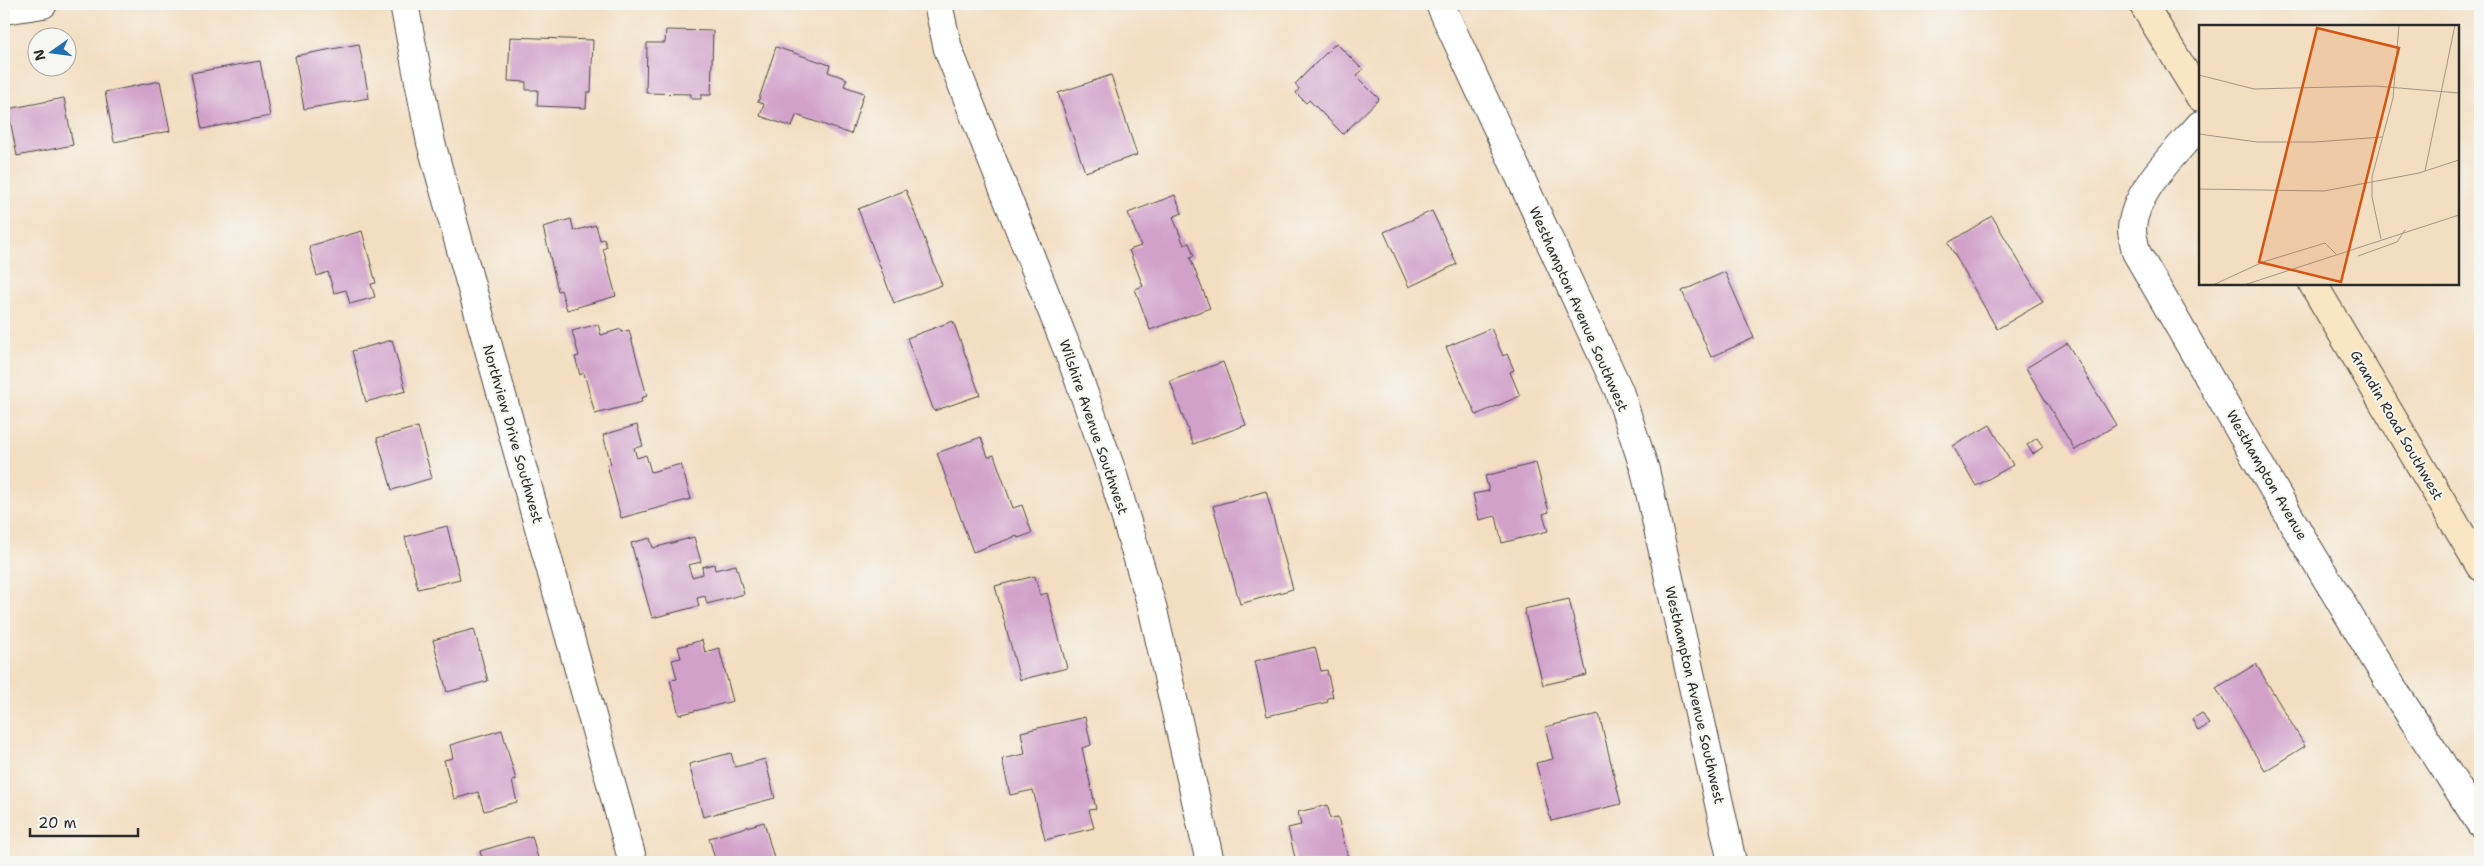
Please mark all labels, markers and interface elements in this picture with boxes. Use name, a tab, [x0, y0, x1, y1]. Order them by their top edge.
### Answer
inset map	[2199, 25, 2459, 285]
north arrow	[28, 28, 78, 78]
text: N	[29, 48, 49, 63]
street label: Westhampton Avenue Southwest	[1525, 204, 1633, 414]
street label: Wilshire Avenue Southwest	[1056, 337, 1132, 517]
street label: Northview Drive Southwest	[479, 342, 547, 526]
street label: Grandin Road Southwest	[2347, 347, 2447, 503]
street label: Westhampton Avenue	[2222, 407, 2312, 543]
street label: Westhampton Avenue Southwest	[1661, 584, 1729, 806]
scale bar	[30, 806, 138, 838]
text: 20 m	[38, 813, 77, 833]

